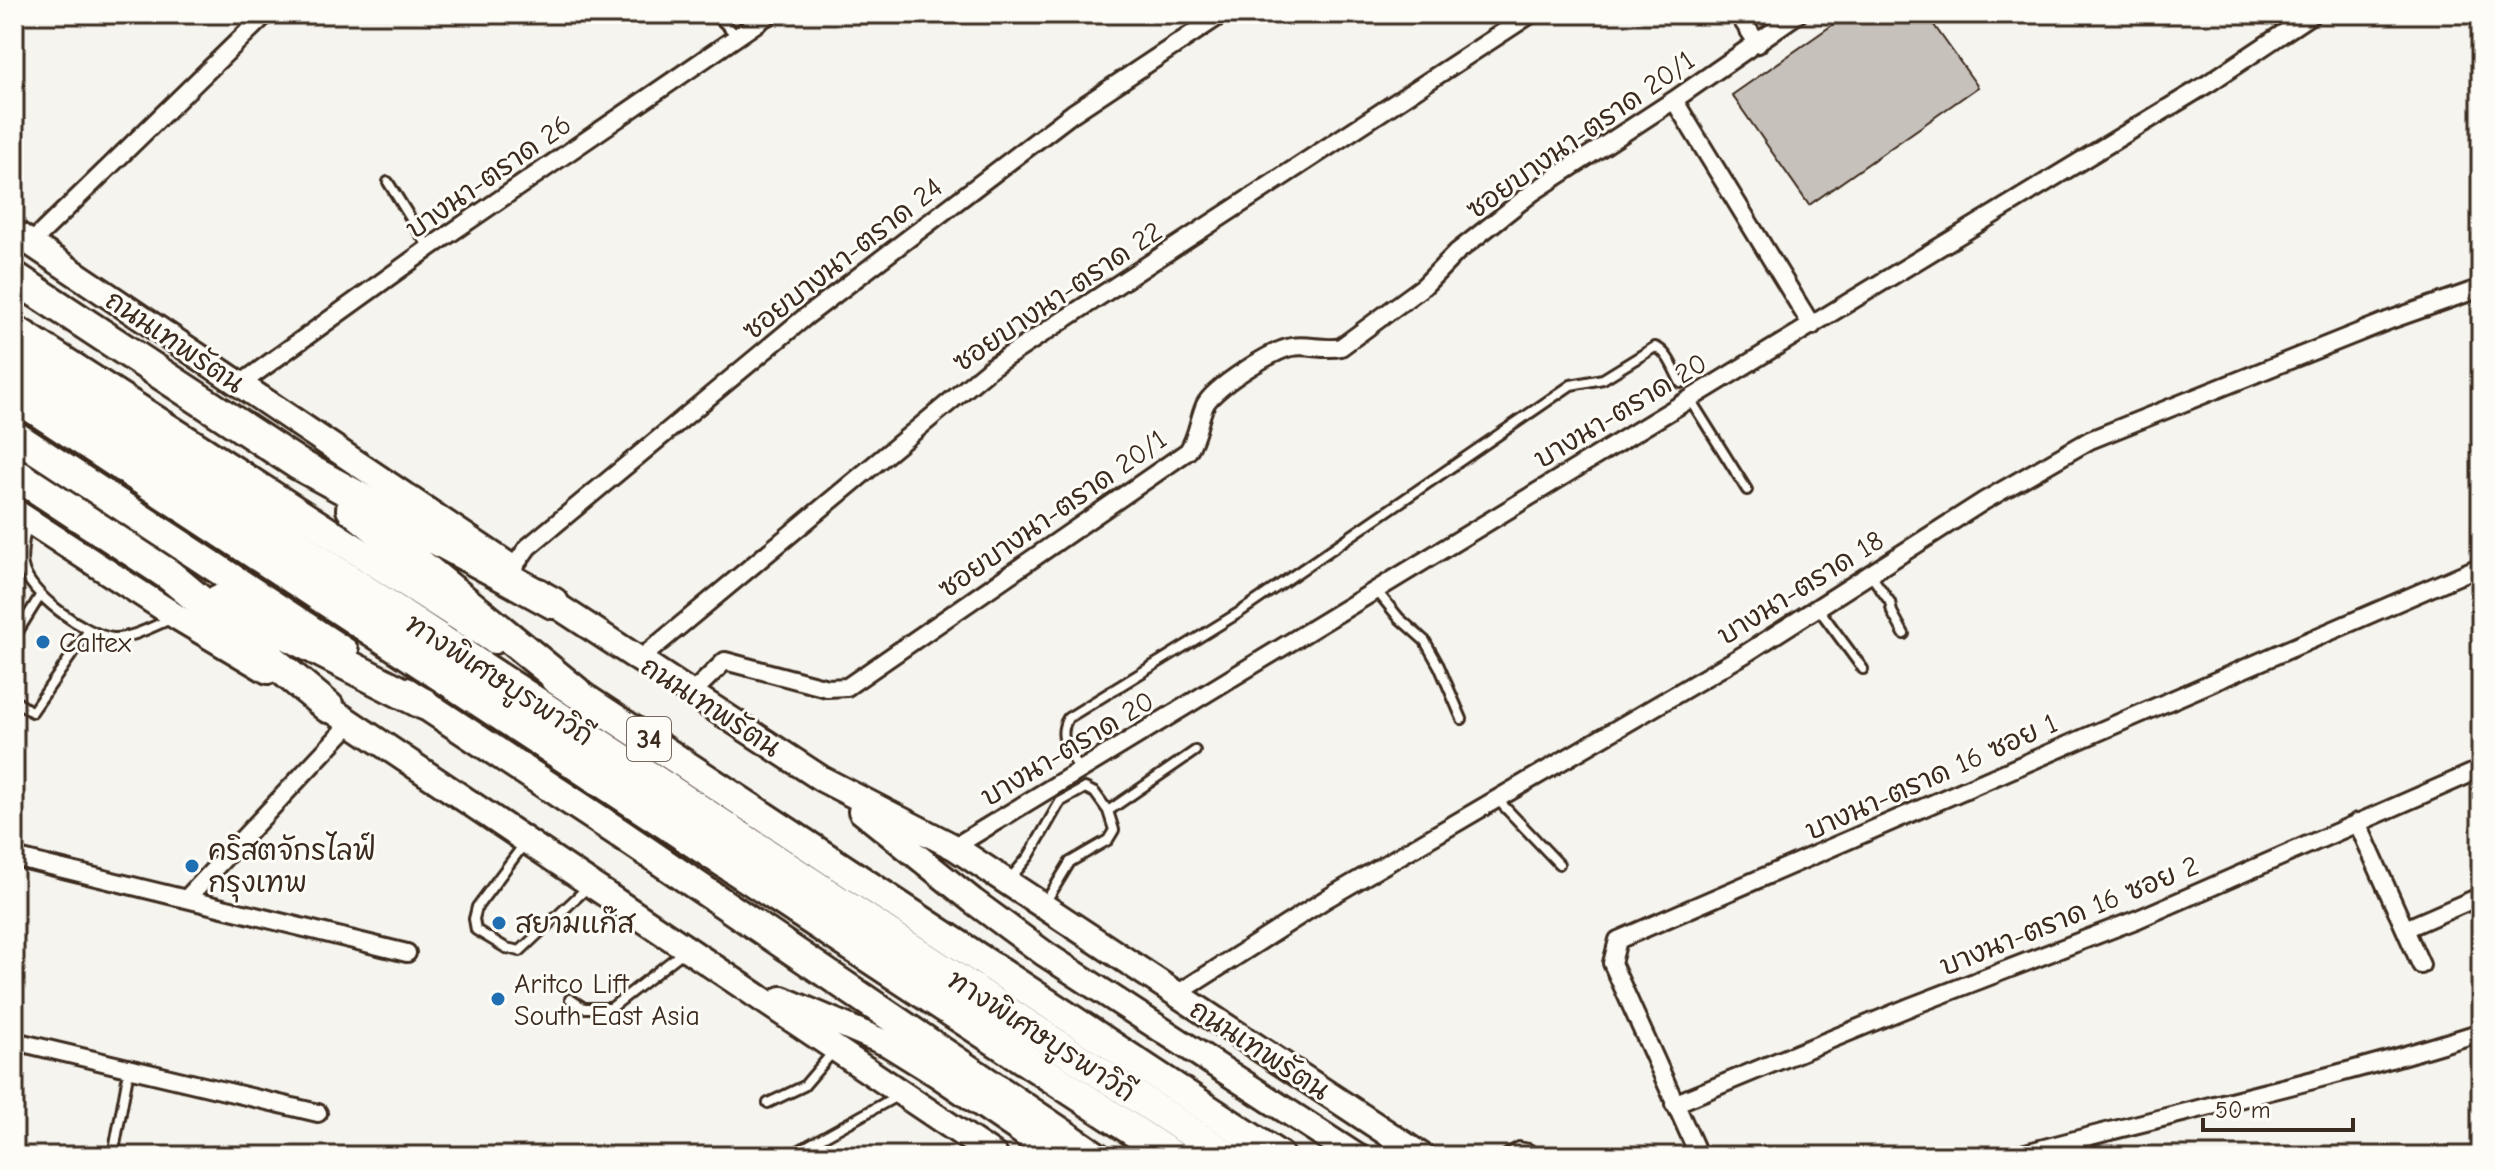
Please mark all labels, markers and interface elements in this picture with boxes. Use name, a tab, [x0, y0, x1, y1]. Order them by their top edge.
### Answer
street label: ซอยบางนา-ตราด 20/1	[1460, 44, 1701, 226]
street label: บางนา-ตราด 26	[400, 108, 577, 246]
street label: ซอยบางนา-ตราด 24	[737, 171, 949, 346]
street label: ซอยบางนา-ตราด 22	[947, 215, 1168, 379]
street label: ถนนเทพรัตน	[99, 283, 250, 400]
street label: บางนา-ตราด 20	[1528, 347, 1713, 475]
street label: ซอยบางนา-ตราด 20/1	[932, 423, 1173, 605]
street label: บางนา-ตราด 18	[1712, 524, 1889, 652]
street label: ทางพิเศษบูรพาวิถี	[397, 605, 601, 756]
place label: Caltex	[59, 627, 132, 659]
marker: Caltex	[34, 633, 52, 651]
street label: ถนนเทพรัตน	[635, 649, 787, 764]
street label: บางนา-ตราด 20	[975, 685, 1160, 813]
street label: บางนา-ตราด 16 ซอย 1	[1800, 707, 2062, 847]
road number: 34	[627, 717, 671, 761]
place label: คริสตจักรไลฟ์ กรุงเทพ	[208, 831, 376, 903]
street label: บางนา-ตราด 16 ซอย 2	[1935, 849, 2203, 982]
marker: คริสตจักรไลฟ์ กรุงเทพ	[183, 857, 201, 875]
place label: สยามแก๊ส	[515, 905, 636, 940]
marker: สยามแก๊ส	[490, 914, 508, 932]
street label: ทางพิเศษบูรพาวิถี	[939, 961, 1143, 1112]
place label: Aritco Lift South East Asia	[514, 968, 700, 1032]
marker: Aritco Lift South East Asia	[489, 990, 507, 1008]
street label: ถนนเทพรัตน	[1184, 992, 1336, 1107]
scale bar	[2203, 1082, 2353, 1132]
text: 50 m	[2215, 1096, 2271, 1124]

